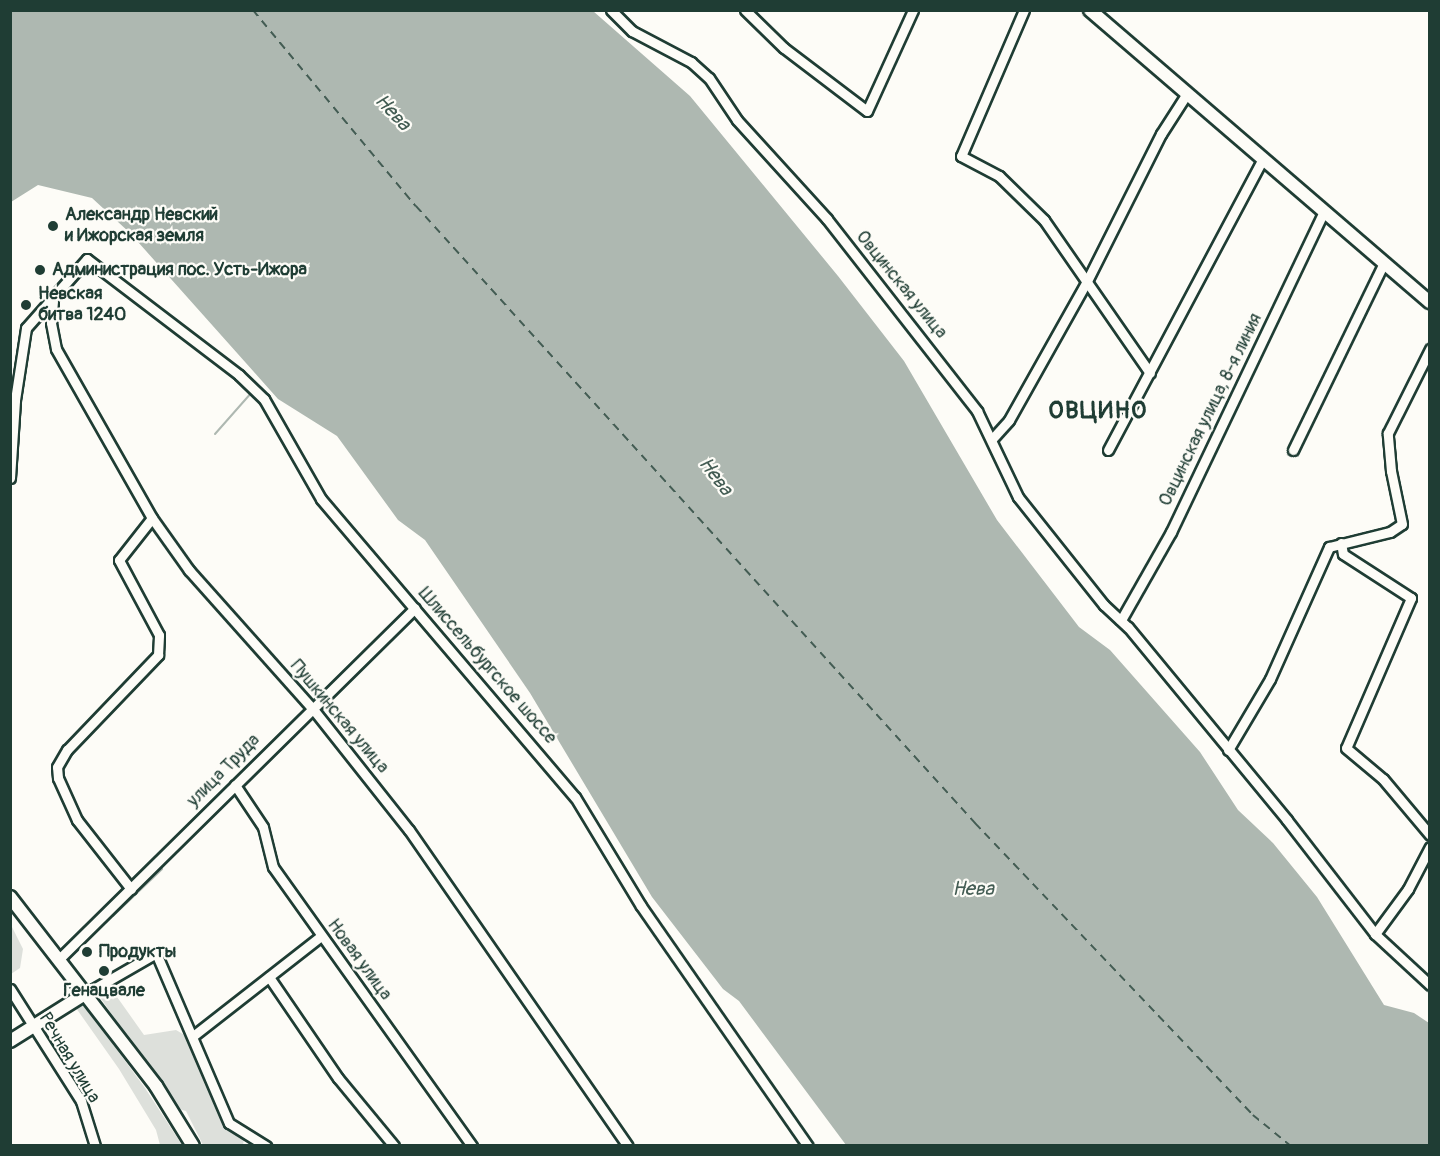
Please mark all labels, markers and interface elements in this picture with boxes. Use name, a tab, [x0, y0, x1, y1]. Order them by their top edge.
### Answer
water label: Нева	[370, 89, 416, 135]
place label: Александр Невский и Ижорская земля	[65, 205, 218, 248]
marker: Александр Невский и Ижорская земля	[46, 219, 60, 233]
street label: Овцинская улица	[851, 227, 951, 343]
place label: Администрация пос. Усть-Ижора	[52, 259, 307, 281]
marker: Администрация пос. Усть-Ижора	[33, 263, 47, 277]
place label: Невская битва 1240	[38, 284, 126, 326]
marker: Невская битва 1240	[19, 298, 33, 312]
street label: Овцинская улица, 8-я линия	[1155, 310, 1267, 510]
district label: ОВЦИНО	[1048, 397, 1148, 425]
water label: Нева	[694, 452, 738, 500]
street label: Шлиссельбургское шоссе	[413, 583, 561, 749]
street label: Пушкинская улица	[285, 656, 393, 778]
street label: улица Труда	[183, 730, 265, 812]
water label: Нева	[952, 876, 994, 900]
street label: Новая улица	[322, 915, 396, 1005]
place label: Продукты	[99, 941, 176, 963]
marker: Продукты	[80, 945, 94, 959]
marker: Генацвале	[97, 964, 111, 978]
place label: Генацвале	[63, 980, 145, 1002]
street label: Речная улица	[34, 1009, 104, 1107]

